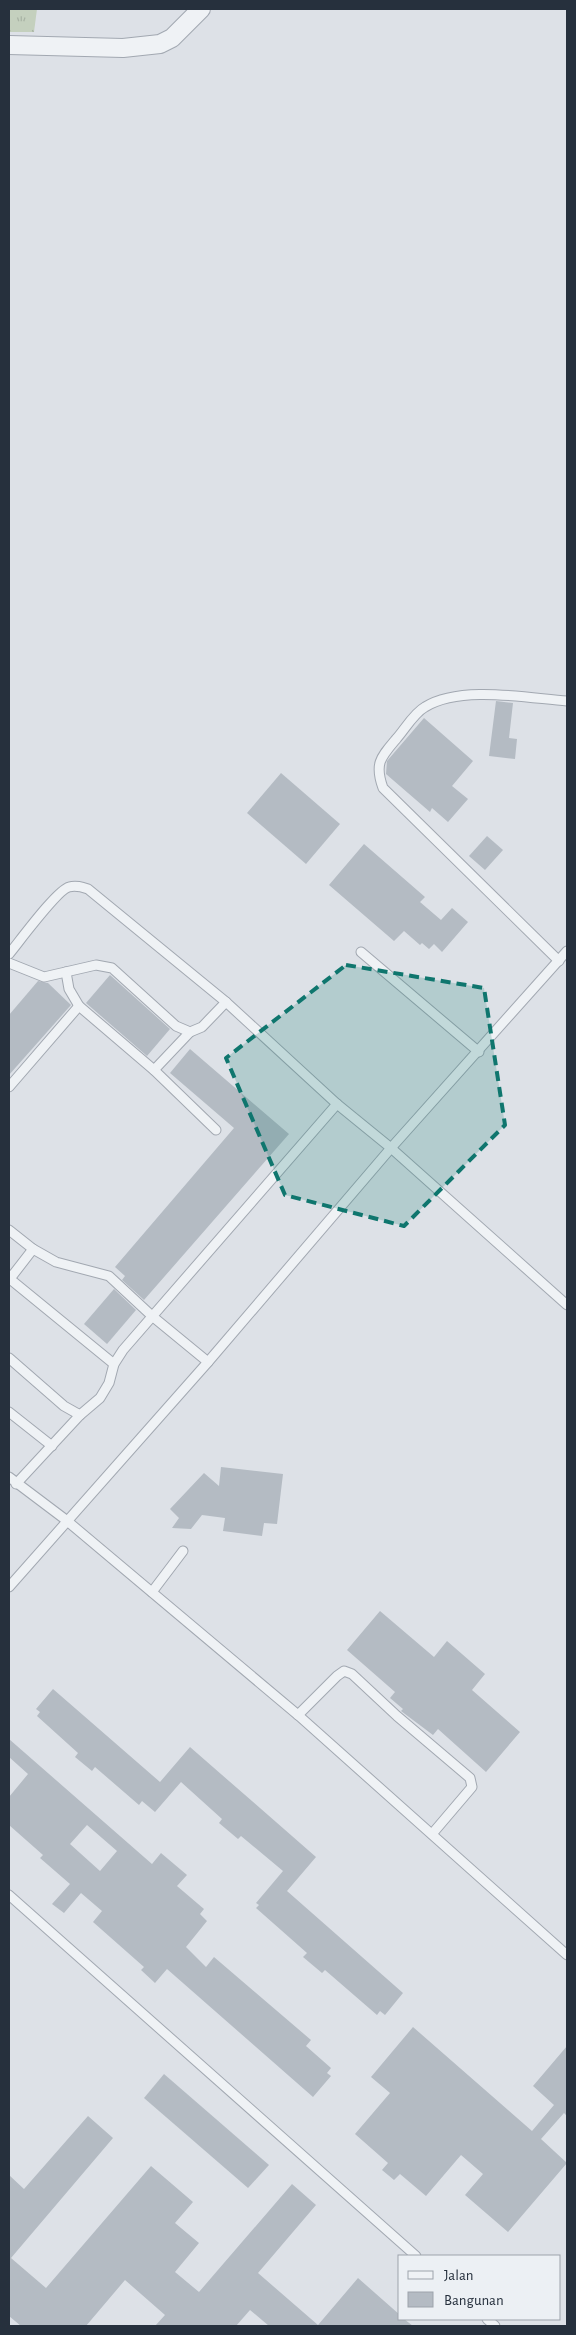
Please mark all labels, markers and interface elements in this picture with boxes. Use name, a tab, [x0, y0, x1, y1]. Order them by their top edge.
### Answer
legend	[398, 2255, 561, 2320]
text: Jalan	[444, 2268, 474, 2283]
text: Bangunan	[444, 2293, 504, 2308]

